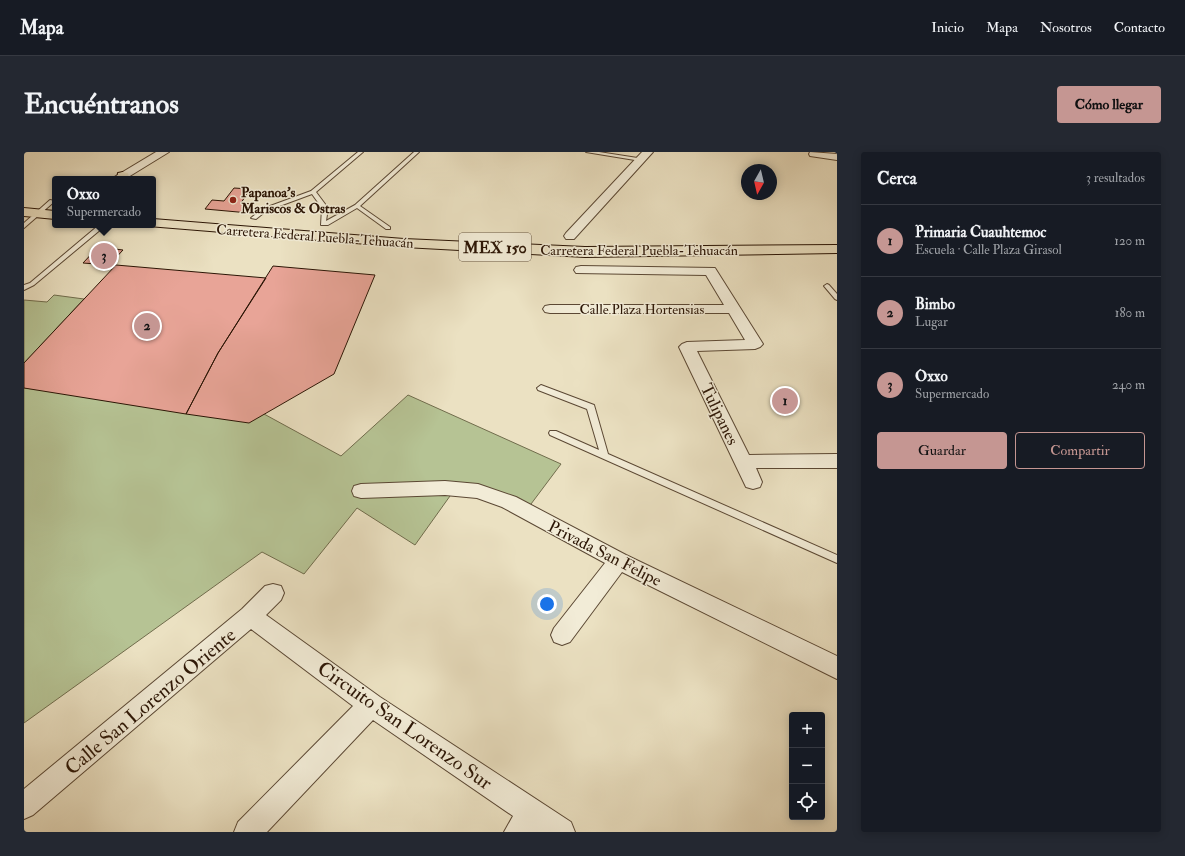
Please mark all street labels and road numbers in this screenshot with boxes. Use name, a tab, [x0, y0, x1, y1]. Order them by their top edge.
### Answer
street label: Carretera Federal Puebla-Tehuacán	[216, 221, 414, 252]
road number: MEX 150	[459, 233, 531, 261]
street label: Carretera Federal Puebla-Tehuacán	[540, 242, 738, 259]
street label: Calle Plaza Hortensias	[580, 301, 705, 318]
street label: Tulipanes	[695, 380, 743, 449]
street label: Privada San Felipe	[544, 516, 665, 592]
street label: Calle San Lorenzo Oriente	[60, 623, 241, 780]
street label: Circuito San Lorenzo Sur	[313, 656, 497, 795]

